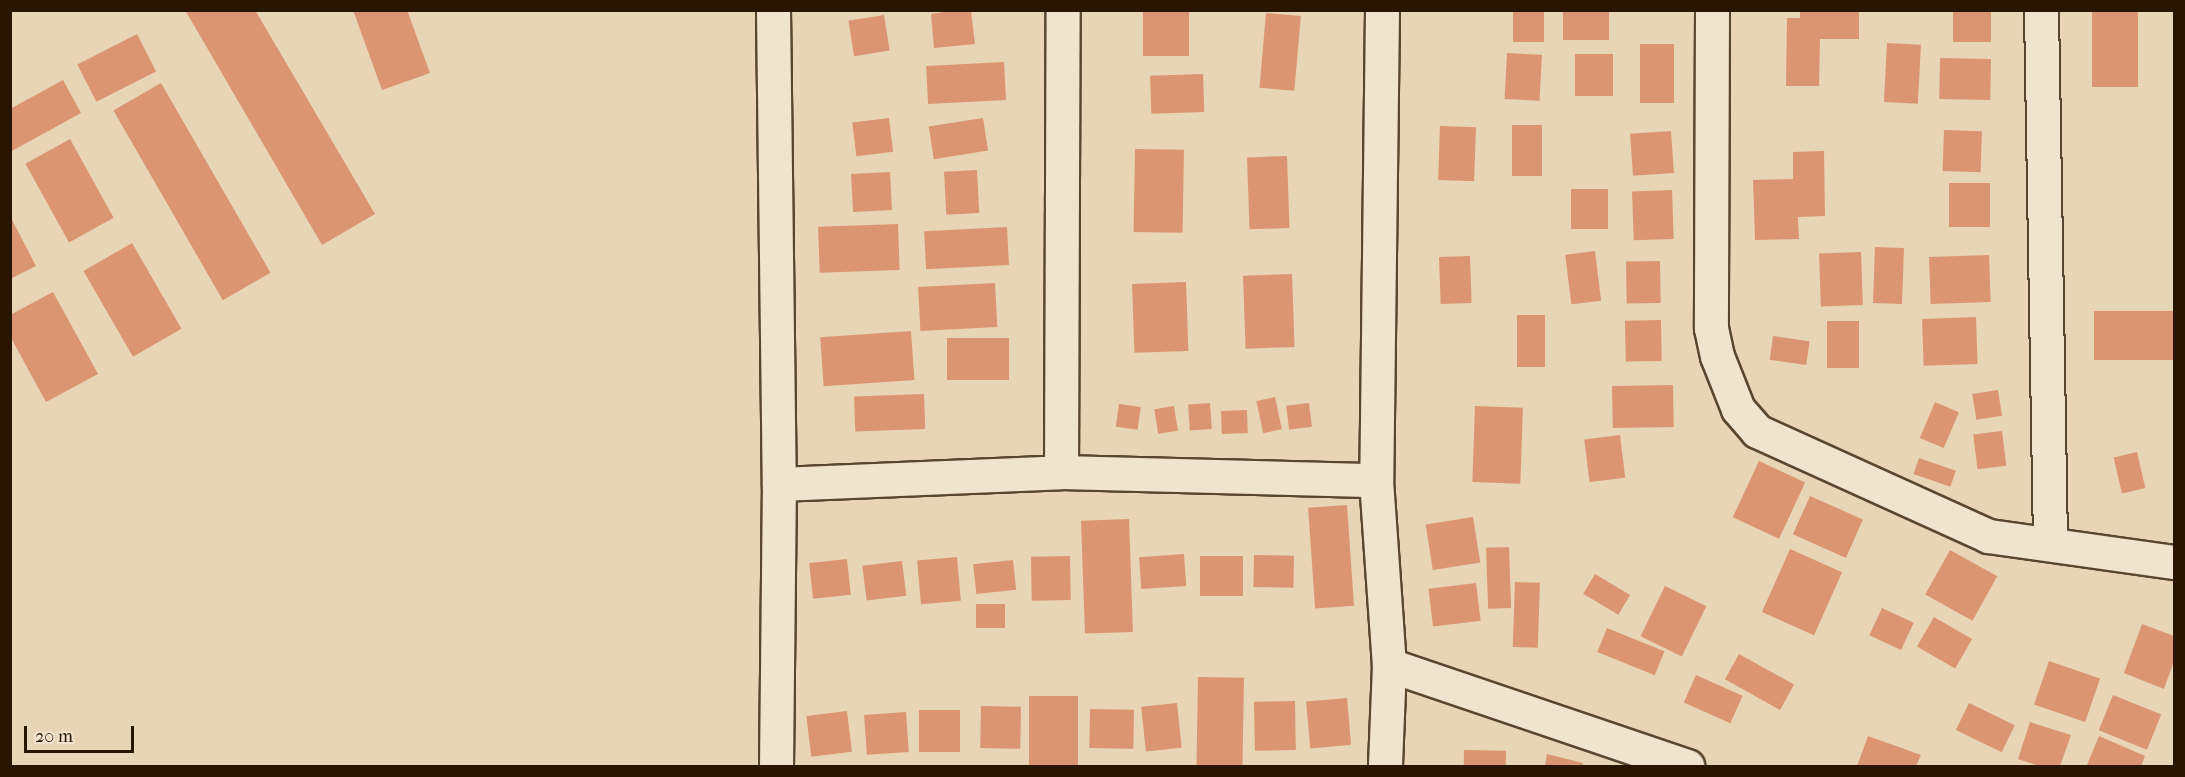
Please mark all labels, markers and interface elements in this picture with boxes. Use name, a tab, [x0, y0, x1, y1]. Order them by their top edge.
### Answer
scale bar	[27, 714, 136, 752]
text: 20 m	[35, 726, 73, 747]

